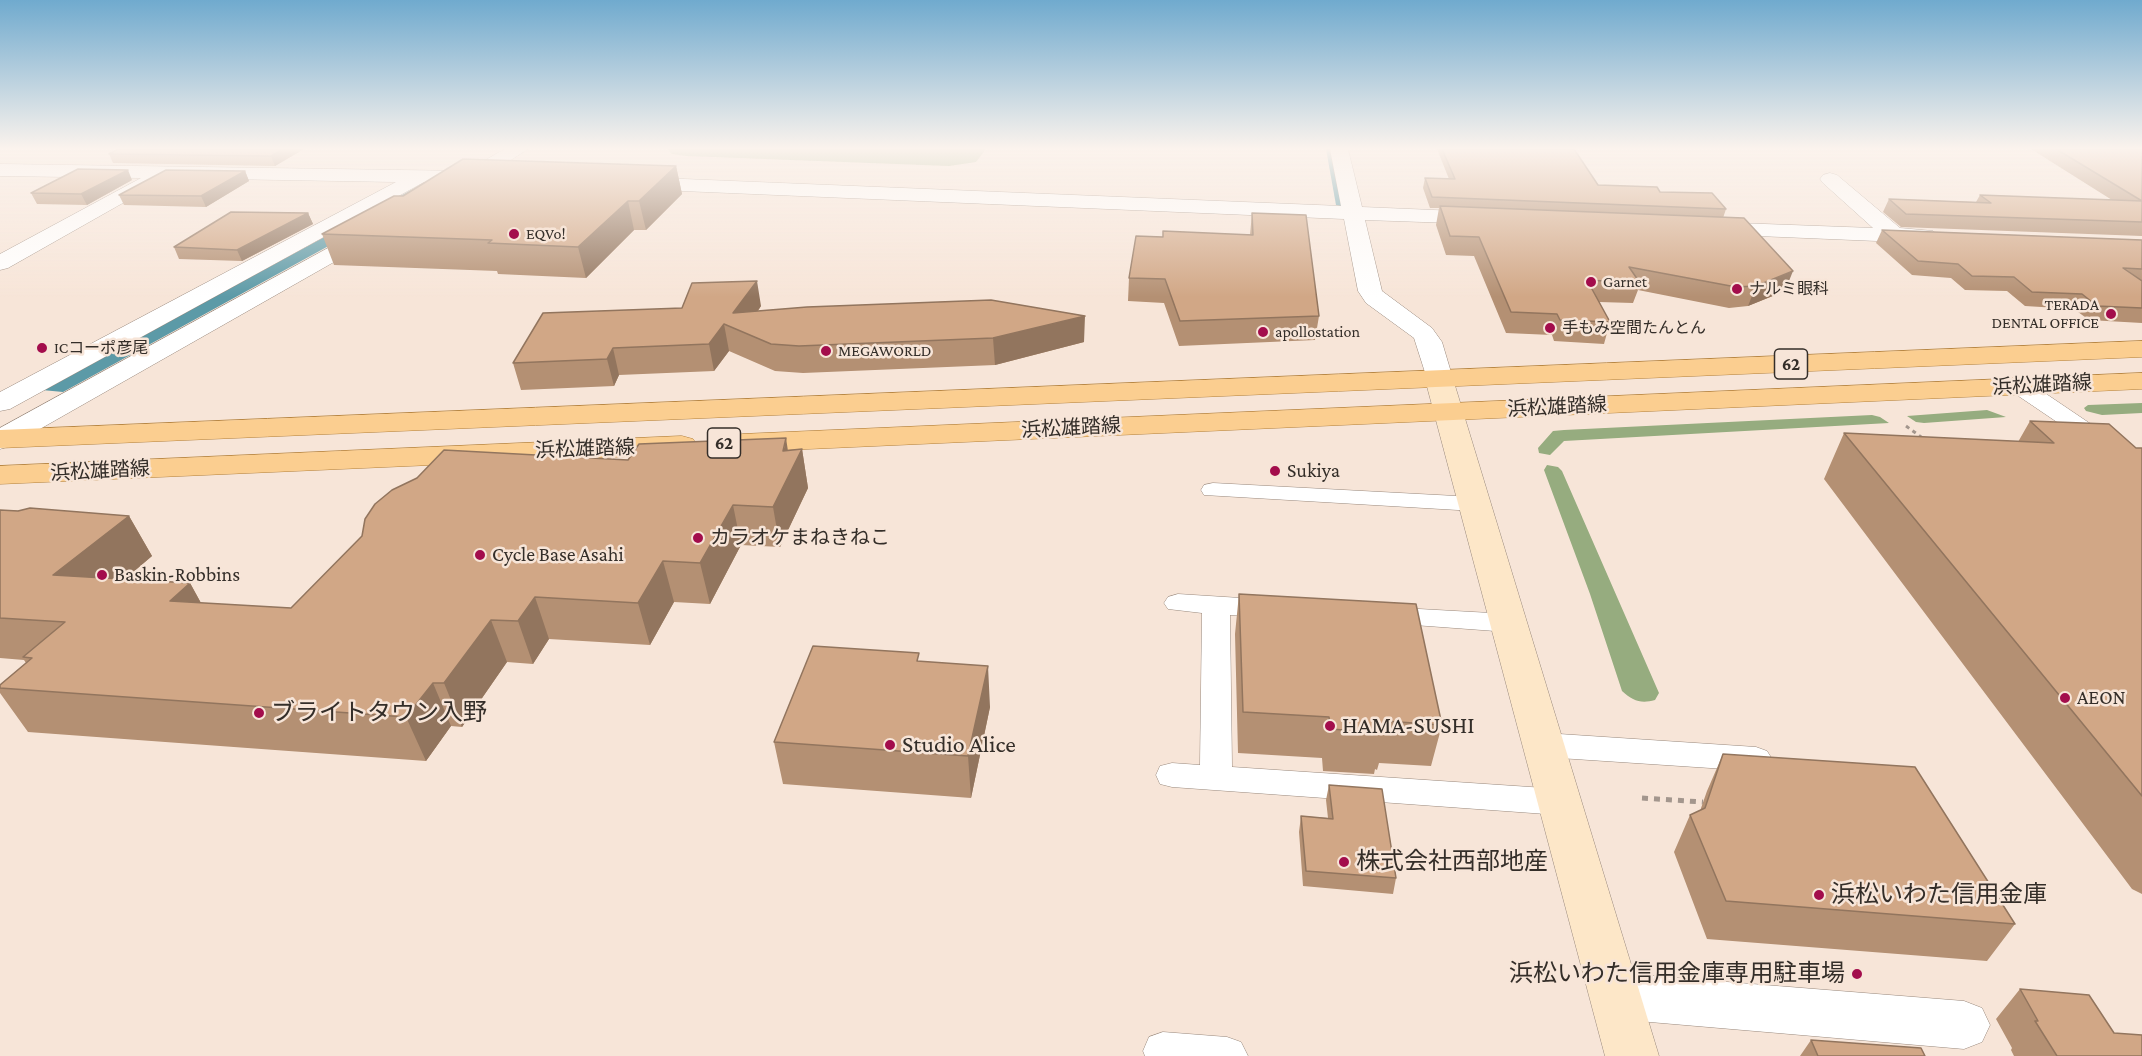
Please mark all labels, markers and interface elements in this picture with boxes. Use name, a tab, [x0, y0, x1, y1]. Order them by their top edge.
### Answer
place label: EQVo!	[526, 224, 566, 244]
marker: EQVo!	[507, 227, 521, 241]
place label: Garnet	[1603, 272, 1647, 292]
marker: Garnet	[1584, 275, 1598, 289]
place label: ナルミ眼科	[1749, 279, 1829, 299]
marker: ナルミ眼科	[1730, 282, 1744, 296]
place label: TERADA DENTAL OFFICE	[1991, 295, 2099, 333]
marker: TERADA DENTAL OFFICE	[2104, 307, 2118, 321]
place label: 手もみ空間たんとん	[1562, 318, 1706, 338]
marker: 手もみ空間たんとん	[1543, 321, 1557, 335]
place label: apollostation	[1275, 322, 1360, 342]
marker: apollostation	[1256, 325, 1270, 339]
place label: ICコーポ彦尾	[54, 338, 148, 358]
marker: ICコーポ彦尾	[35, 341, 49, 355]
place label: MEGAWORLD	[838, 341, 932, 361]
marker: MEGAWORLD	[819, 344, 833, 358]
road number: 62	[1774, 349, 1808, 379]
street label: 浜松雄踏線	[1991, 370, 2093, 400]
street label: 浜松雄踏線	[1506, 392, 1608, 422]
street label: 浜松雄踏線	[1020, 413, 1122, 443]
road number: 62	[708, 428, 740, 458]
street label: 浜松雄踏線	[535, 435, 635, 463]
street label: 浜松雄踏線	[49, 456, 151, 486]
place label: Sukiya	[1287, 459, 1340, 483]
marker: Sukiya	[1268, 464, 1282, 478]
place label: カラオケまねきねこ	[710, 526, 890, 550]
marker: カラオケまねきねこ	[691, 531, 705, 545]
place label: Cycle Base Asahi	[492, 543, 624, 567]
marker: Cycle Base Asahi	[473, 548, 487, 562]
place label: Baskin-Robbins	[114, 563, 240, 587]
marker: Baskin-Robbins	[95, 568, 109, 582]
place label: AEON	[2077, 686, 2126, 710]
marker: AEON	[2058, 691, 2072, 705]
place label: ブライトタウン入野	[271, 699, 487, 727]
marker: ブライトタウン入野	[252, 706, 266, 720]
place label: HAMA-SUSHI	[1342, 712, 1475, 740]
marker: HAMA-SUSHI	[1323, 719, 1337, 733]
place label: Studio Alice	[902, 731, 1016, 759]
marker: Studio Alice	[883, 738, 897, 752]
place label: 株式会社西部地産	[1356, 848, 1548, 876]
marker: 株式会社西部地産	[1337, 855, 1351, 869]
place label: 浜松いわた信用金庫	[1831, 881, 2047, 909]
marker: 浜松いわた信用金庫	[1812, 888, 1826, 902]
place label: 浜松いわた信用金庫専用駐車場	[1509, 960, 1845, 988]
marker: 浜松いわた信用金庫専用駐車場	[1850, 967, 1864, 981]

